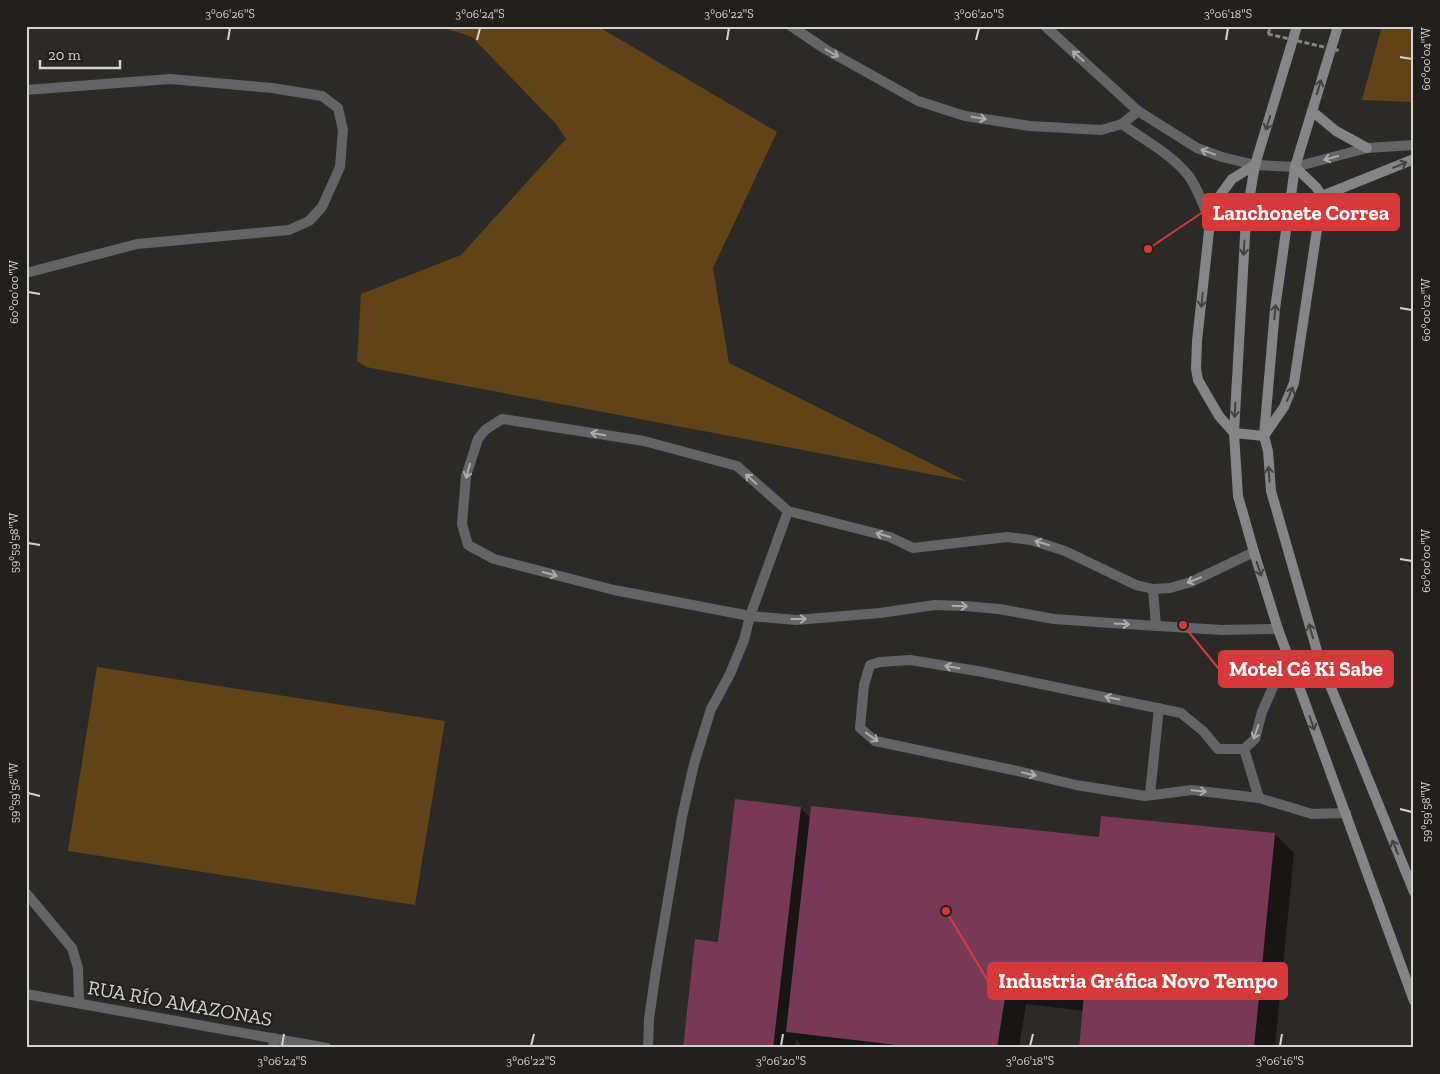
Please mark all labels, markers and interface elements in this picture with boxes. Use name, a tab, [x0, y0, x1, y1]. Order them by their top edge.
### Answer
text: 3°06'26"S	[205, 7, 255, 21]
text: 3°06'24"S	[455, 7, 505, 21]
text: 3°06'22"S	[704, 7, 754, 21]
text: 3°06'20"S	[954, 7, 1004, 21]
text: 3°06'18"S	[1204, 7, 1252, 21]
text: 60°00'04"W	[1419, 27, 1433, 90]
scale bar	[40, 38, 120, 70]
text: 20 m	[48, 46, 81, 64]
one-way arrow	[824, 48, 839, 58]
one-way arrow	[1072, 50, 1085, 61]
one-way arrow	[1315, 79, 1325, 95]
one-way arrow	[971, 114, 987, 124]
one-way arrow	[1262, 115, 1272, 131]
one-way arrow	[1200, 147, 1216, 156]
one-way arrow	[1324, 153, 1340, 163]
one-way arrow	[1392, 159, 1407, 169]
callout: Lanchonete Correa	[1203, 194, 1399, 230]
text: Lanchonete Correa	[1213, 200, 1390, 225]
one-way arrow	[1240, 239, 1249, 255]
text: 60°00'00"W	[7, 259, 21, 324]
text: 60°00'02"W	[1419, 278, 1433, 341]
one-way arrow	[1197, 291, 1206, 307]
one-way arrow	[1270, 304, 1280, 320]
one-way arrow	[1285, 387, 1295, 402]
one-way arrow	[1231, 402, 1240, 418]
one-way arrow	[590, 428, 606, 438]
one-way arrow	[463, 463, 472, 479]
one-way arrow	[1265, 466, 1274, 482]
one-way arrow	[745, 473, 758, 485]
text: 59°59'58"W	[7, 512, 21, 573]
text: 60°00'00"W	[1419, 528, 1433, 593]
one-way arrow	[876, 530, 892, 540]
one-way arrow	[1034, 538, 1050, 548]
one-way arrow	[1255, 561, 1264, 577]
one-way arrow	[542, 569, 558, 579]
one-way arrow	[1187, 576, 1202, 585]
one-way arrow	[952, 602, 968, 611]
one-way arrow	[790, 614, 806, 624]
one-way arrow	[1113, 619, 1129, 629]
one-way arrow	[1305, 623, 1315, 639]
callout: Motel Cê Ki Sabe	[1219, 651, 1393, 687]
text: Motel Cê Ki Sabe	[1229, 656, 1383, 681]
one-way arrow	[945, 661, 961, 671]
one-way arrow	[1104, 693, 1120, 702]
one-way arrow	[1308, 715, 1317, 730]
one-way arrow	[1251, 724, 1261, 740]
one-way arrow	[865, 732, 879, 742]
text: 59°59'56"W	[7, 762, 21, 823]
one-way arrow	[1021, 770, 1037, 779]
text: 59°59'58"W	[1419, 781, 1433, 842]
one-way arrow	[1190, 786, 1206, 796]
one-way arrow	[1390, 840, 1400, 855]
callout: Industria Gráfica Novo Tempo	[988, 963, 1287, 999]
text: Industria Gráfica Novo Tempo	[998, 968, 1278, 993]
street label: RUA RÍO AMAZONAS	[86, 975, 274, 1031]
text: 3°06'24"S	[257, 1054, 307, 1068]
text: 3°06'22"S	[506, 1054, 556, 1068]
text: 3°06'20"S	[756, 1054, 806, 1068]
text: 3°06'18"S	[1006, 1054, 1054, 1068]
text: 3°06'16"S	[1256, 1054, 1304, 1068]

